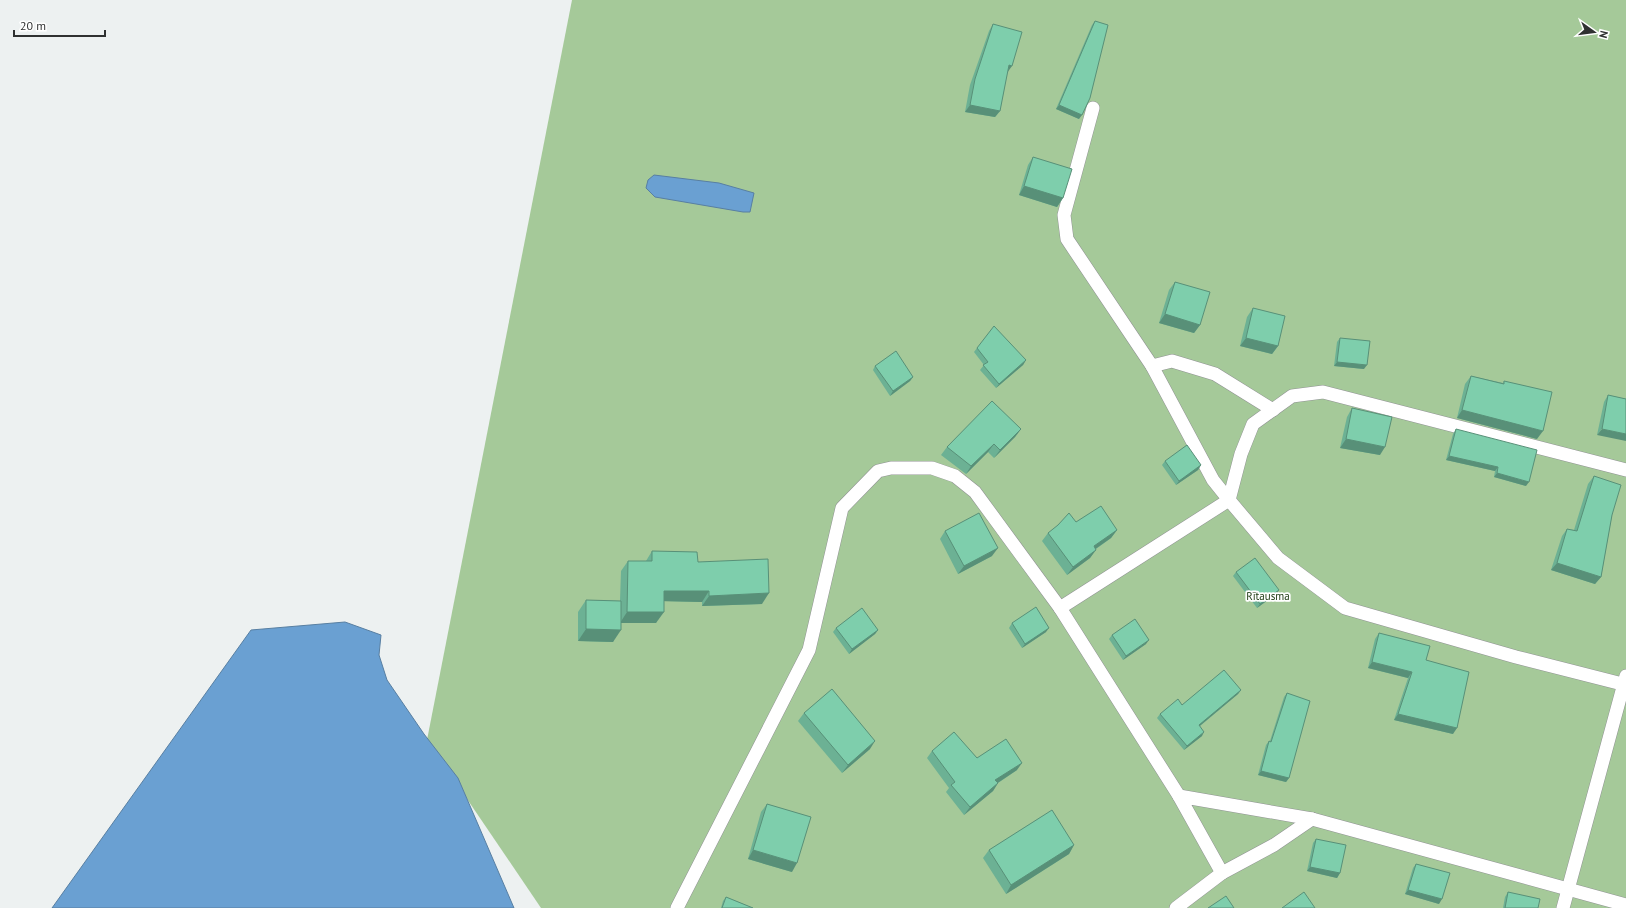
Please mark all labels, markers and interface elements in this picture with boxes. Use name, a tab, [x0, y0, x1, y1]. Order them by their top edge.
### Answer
scale bar	[14, 12, 105, 38]
north arrow	[1574, 12, 1614, 52]
text: 20 m	[20, 18, 46, 33]
text: N	[1596, 29, 1611, 40]
park label: Rītausma	[1246, 589, 1290, 603]

